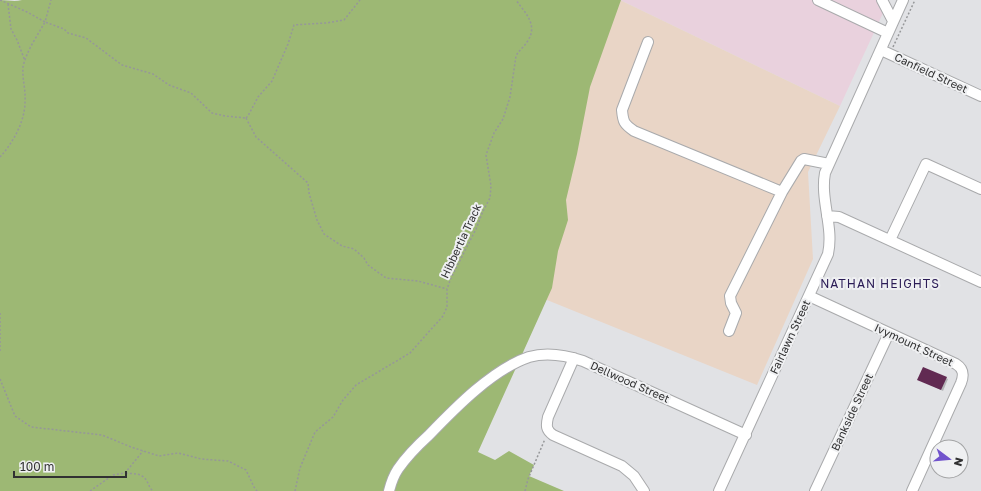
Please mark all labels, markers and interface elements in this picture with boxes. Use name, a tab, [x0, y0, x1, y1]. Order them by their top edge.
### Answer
street label: Canfield Street	[893, 50, 970, 95]
street label: Hibbertia Track	[438, 202, 483, 280]
district label: NATHAN HEIGHTS	[820, 276, 940, 291]
street label: Fairlawn Street	[767, 298, 812, 376]
street label: Ivymount Street	[873, 321, 956, 368]
street label: Dellwood Street	[589, 358, 672, 405]
street label: Bankside Street	[828, 371, 875, 453]
north arrow	[929, 439, 969, 479]
scale bar	[14, 453, 126, 479]
text: N	[952, 456, 966, 468]
text: 100 m	[20, 459, 54, 474]

